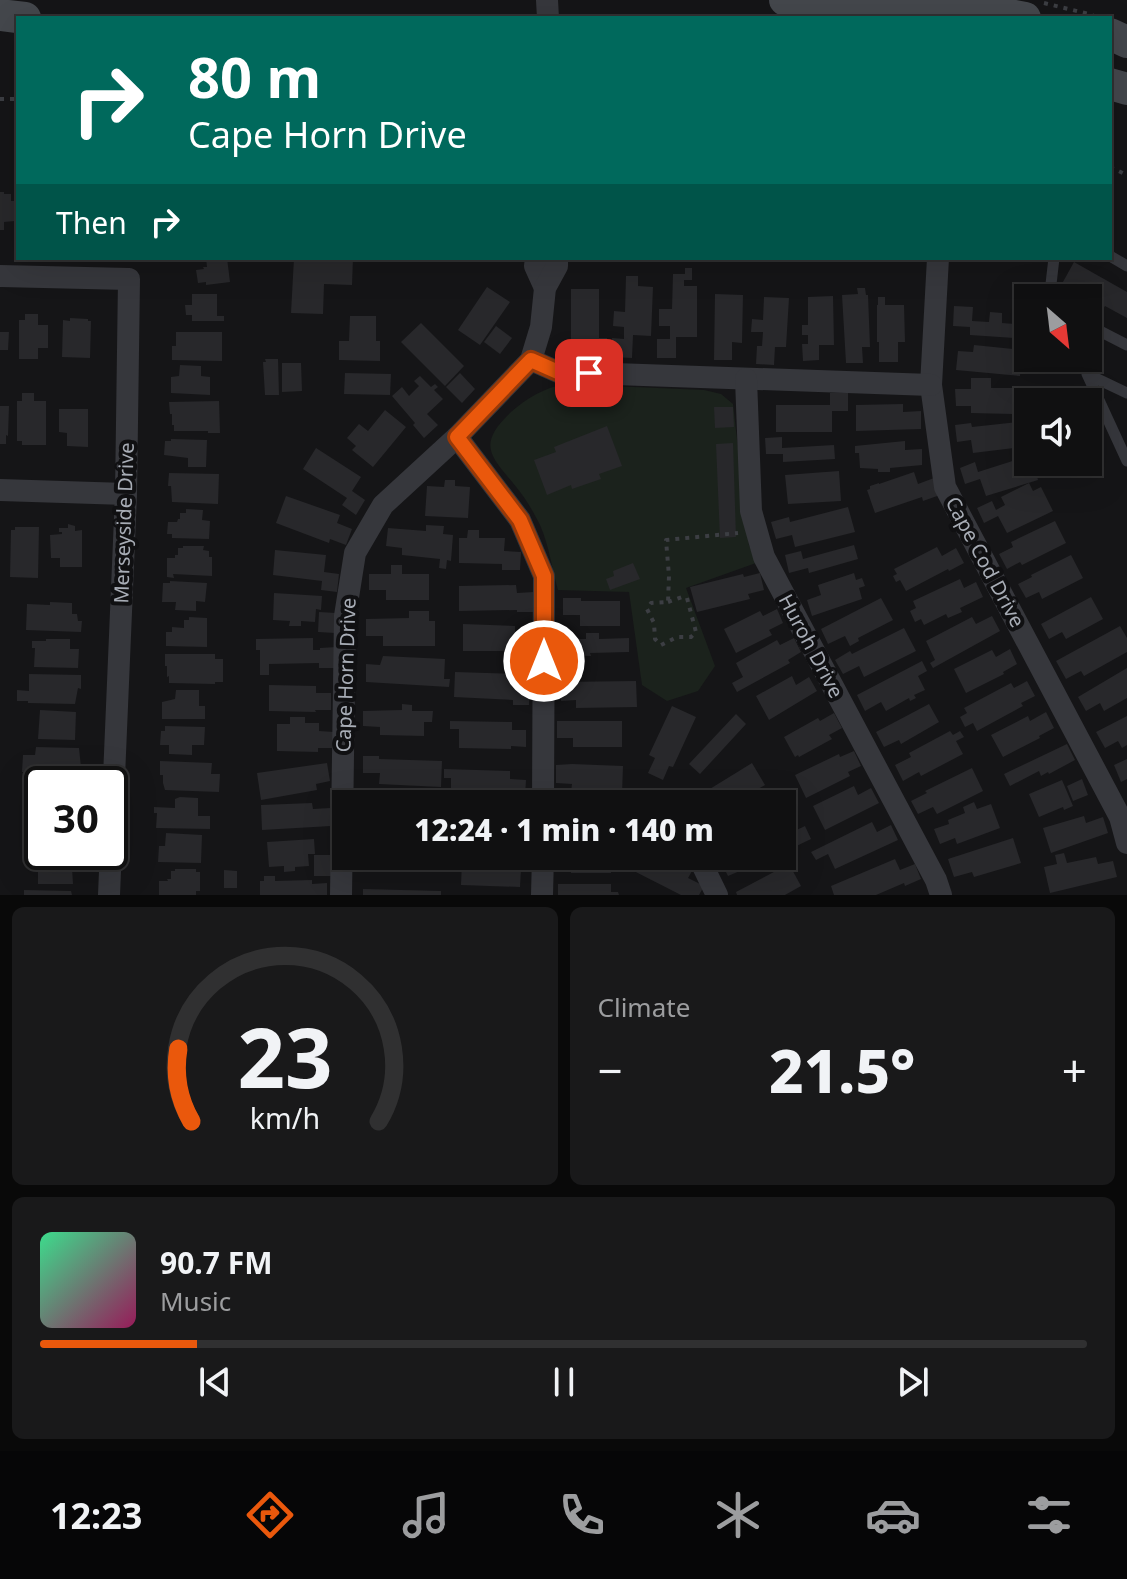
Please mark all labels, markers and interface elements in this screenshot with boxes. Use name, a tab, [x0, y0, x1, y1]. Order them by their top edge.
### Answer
text: 80 m	[188, 38, 321, 114]
icon: right	[56, 48, 160, 152]
text: Cape Horn Drive	[188, 110, 467, 159]
icon: right	[143, 200, 187, 244]
text: Then	[56, 202, 127, 243]
north arrow	[1014, 284, 1102, 372]
map controls	[1014, 284, 1102, 476]
pin	[555, 339, 623, 407]
icon: arrive	[567, 351, 611, 395]
button: sound	[1014, 388, 1102, 476]
street label: Merseyside Drive	[107, 442, 140, 604]
street label: Cape Cod Drive	[940, 492, 1031, 632]
street label: Huroh Drive	[773, 589, 850, 703]
street label: Cape Horn Drive	[329, 597, 362, 753]
position arrow	[502, 619, 586, 703]
speed limit sign: 30	[24, 766, 128, 870]
text: 12:24 · 1 min · 140 m	[414, 809, 714, 850]
text: Climate	[598, 989, 690, 1025]
text: 23	[237, 999, 332, 1112]
text: 21.5°	[769, 1029, 916, 1111]
text: −	[598, 1040, 623, 1100]
text: +	[1062, 1040, 1087, 1100]
text: km/h	[250, 1098, 320, 1137]
text: 90.7 FM	[160, 1242, 272, 1283]
text: Music	[160, 1283, 231, 1319]
icon: previous	[193, 1360, 237, 1404]
icon: pause	[542, 1360, 586, 1404]
icon: next	[891, 1360, 935, 1404]
icon: directions	[242, 1487, 298, 1543]
icon: music	[398, 1487, 454, 1543]
icon: phone	[554, 1487, 610, 1543]
icon: climate	[710, 1487, 766, 1543]
icon: car	[865, 1487, 921, 1543]
icon: filters	[1021, 1487, 1077, 1543]
text: 12:23	[50, 1491, 142, 1540]

